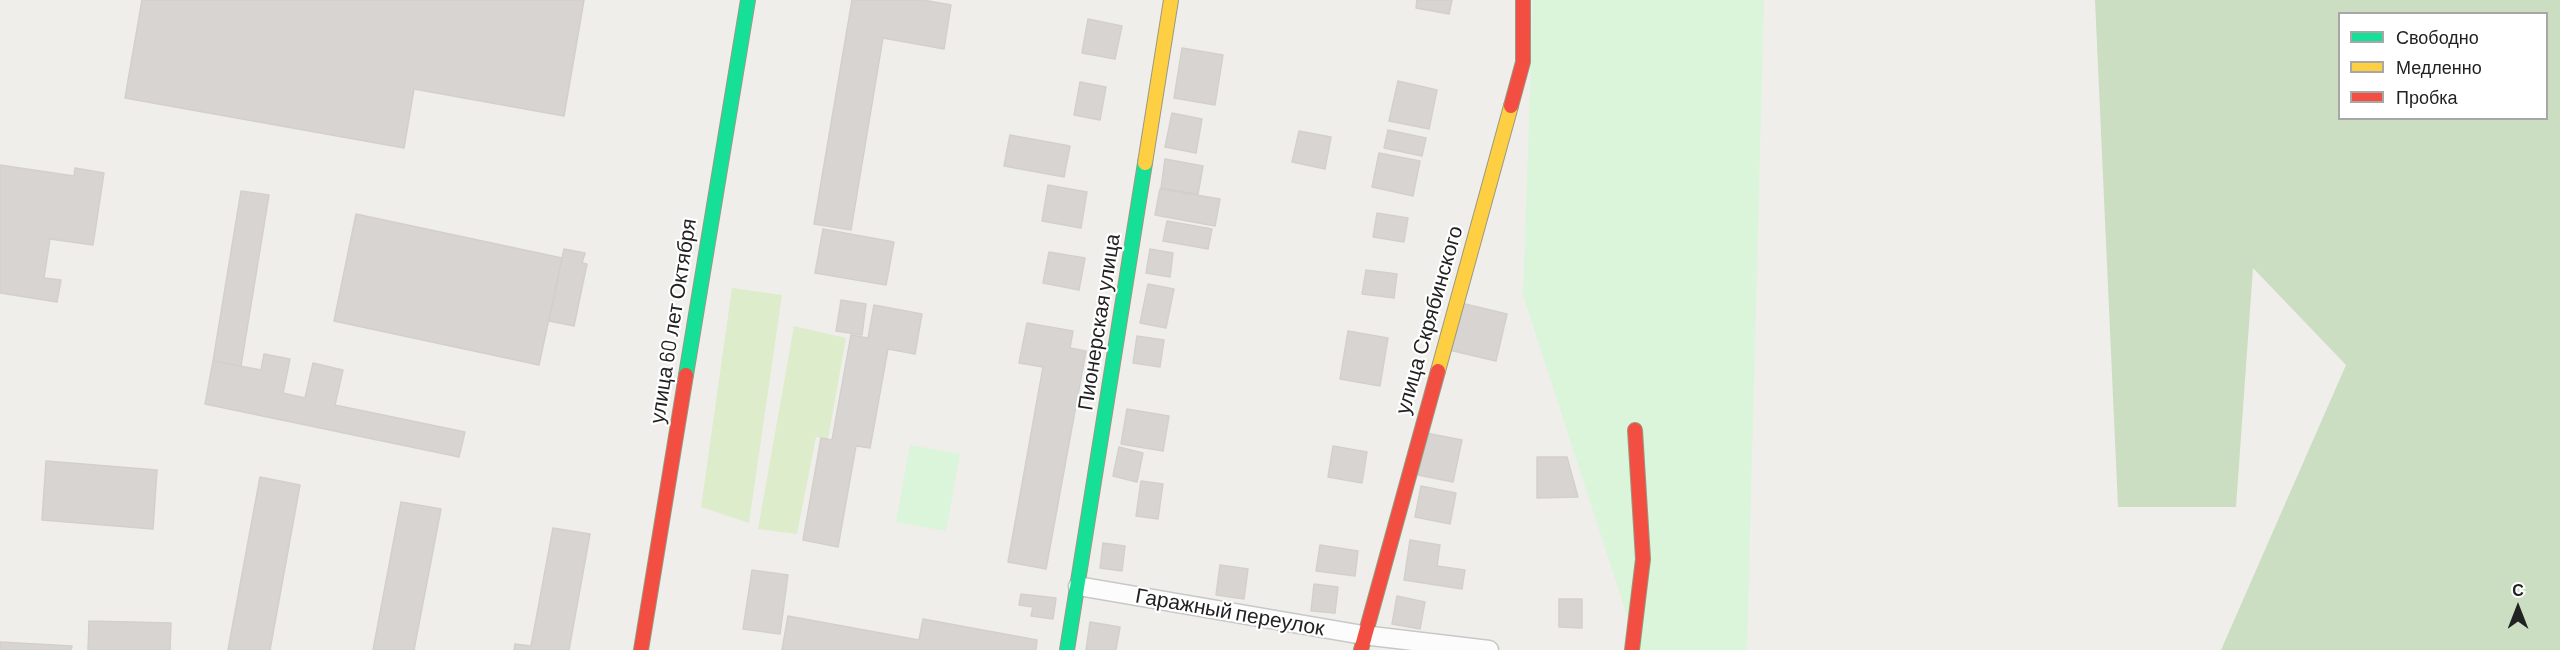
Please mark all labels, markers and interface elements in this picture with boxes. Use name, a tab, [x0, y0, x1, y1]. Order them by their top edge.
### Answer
legend	[2338, 12, 2548, 120]
text: Свободно	[2396, 26, 2479, 48]
text: Медленно	[2396, 56, 2482, 78]
text: Пробка	[2396, 86, 2458, 108]
street label: улица 60 лет Октября	[644, 217, 702, 425]
street label: улица Скрябинского	[1390, 223, 1468, 417]
street label: Пионерская улица	[1073, 232, 1125, 412]
north arrow	[2488, 578, 2548, 638]
text: С	[2512, 580, 2524, 599]
street label: Гаражный переулок	[1134, 583, 1326, 641]

